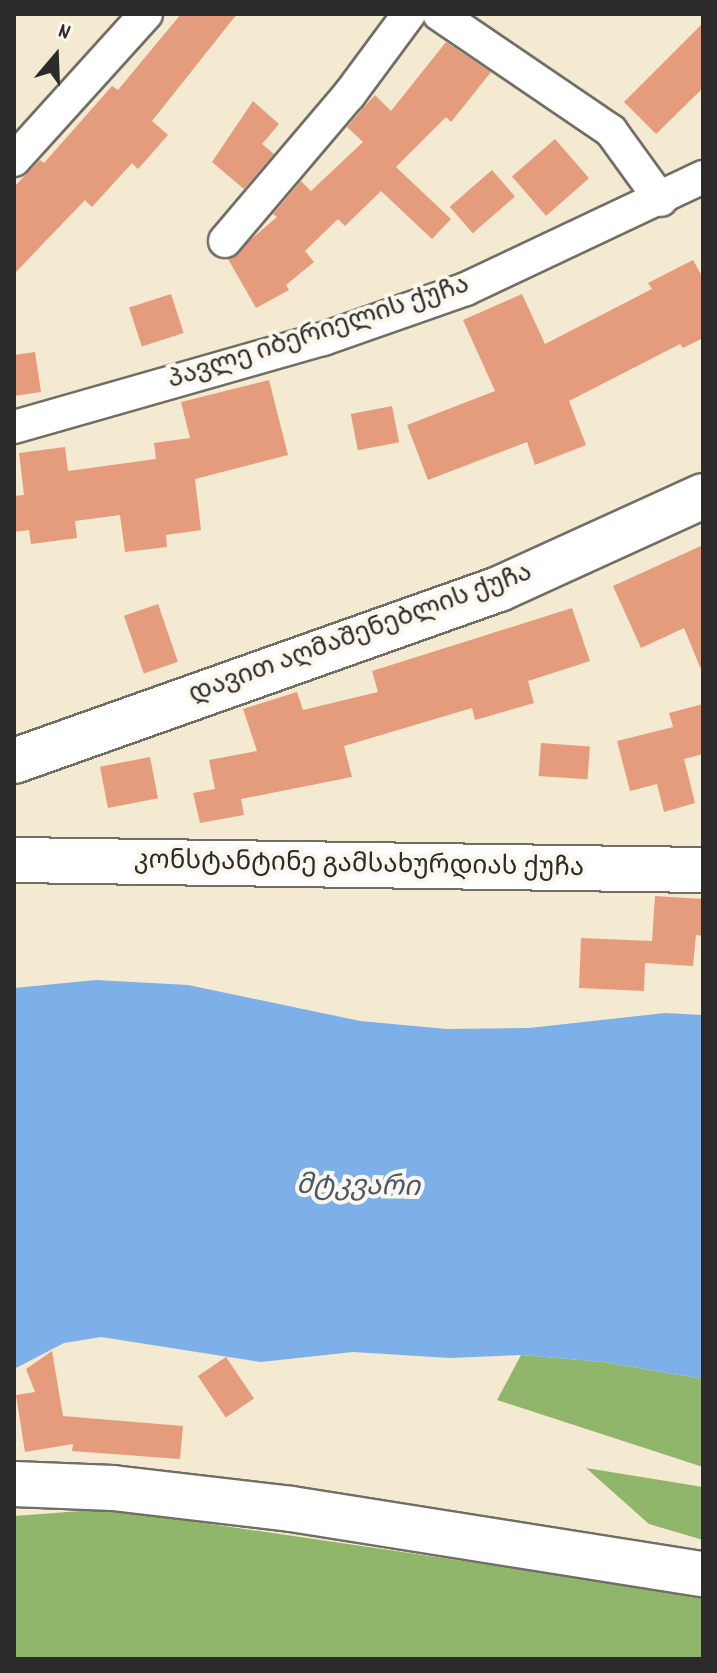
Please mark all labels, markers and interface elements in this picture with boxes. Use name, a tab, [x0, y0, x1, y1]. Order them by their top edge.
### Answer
north arrow	[16, 16, 96, 96]
text: N	[54, 16, 74, 49]
street label: პავლე იბერიელის ქუჩა	[164, 270, 474, 398]
street label: დავით აღმაშენებლის ქუჩა	[185, 558, 537, 712]
street label: კონსტანტინე გამსახურდიას ქუჩა	[134, 846, 584, 886]
water label: მტკვარი	[296, 1171, 420, 1207]

